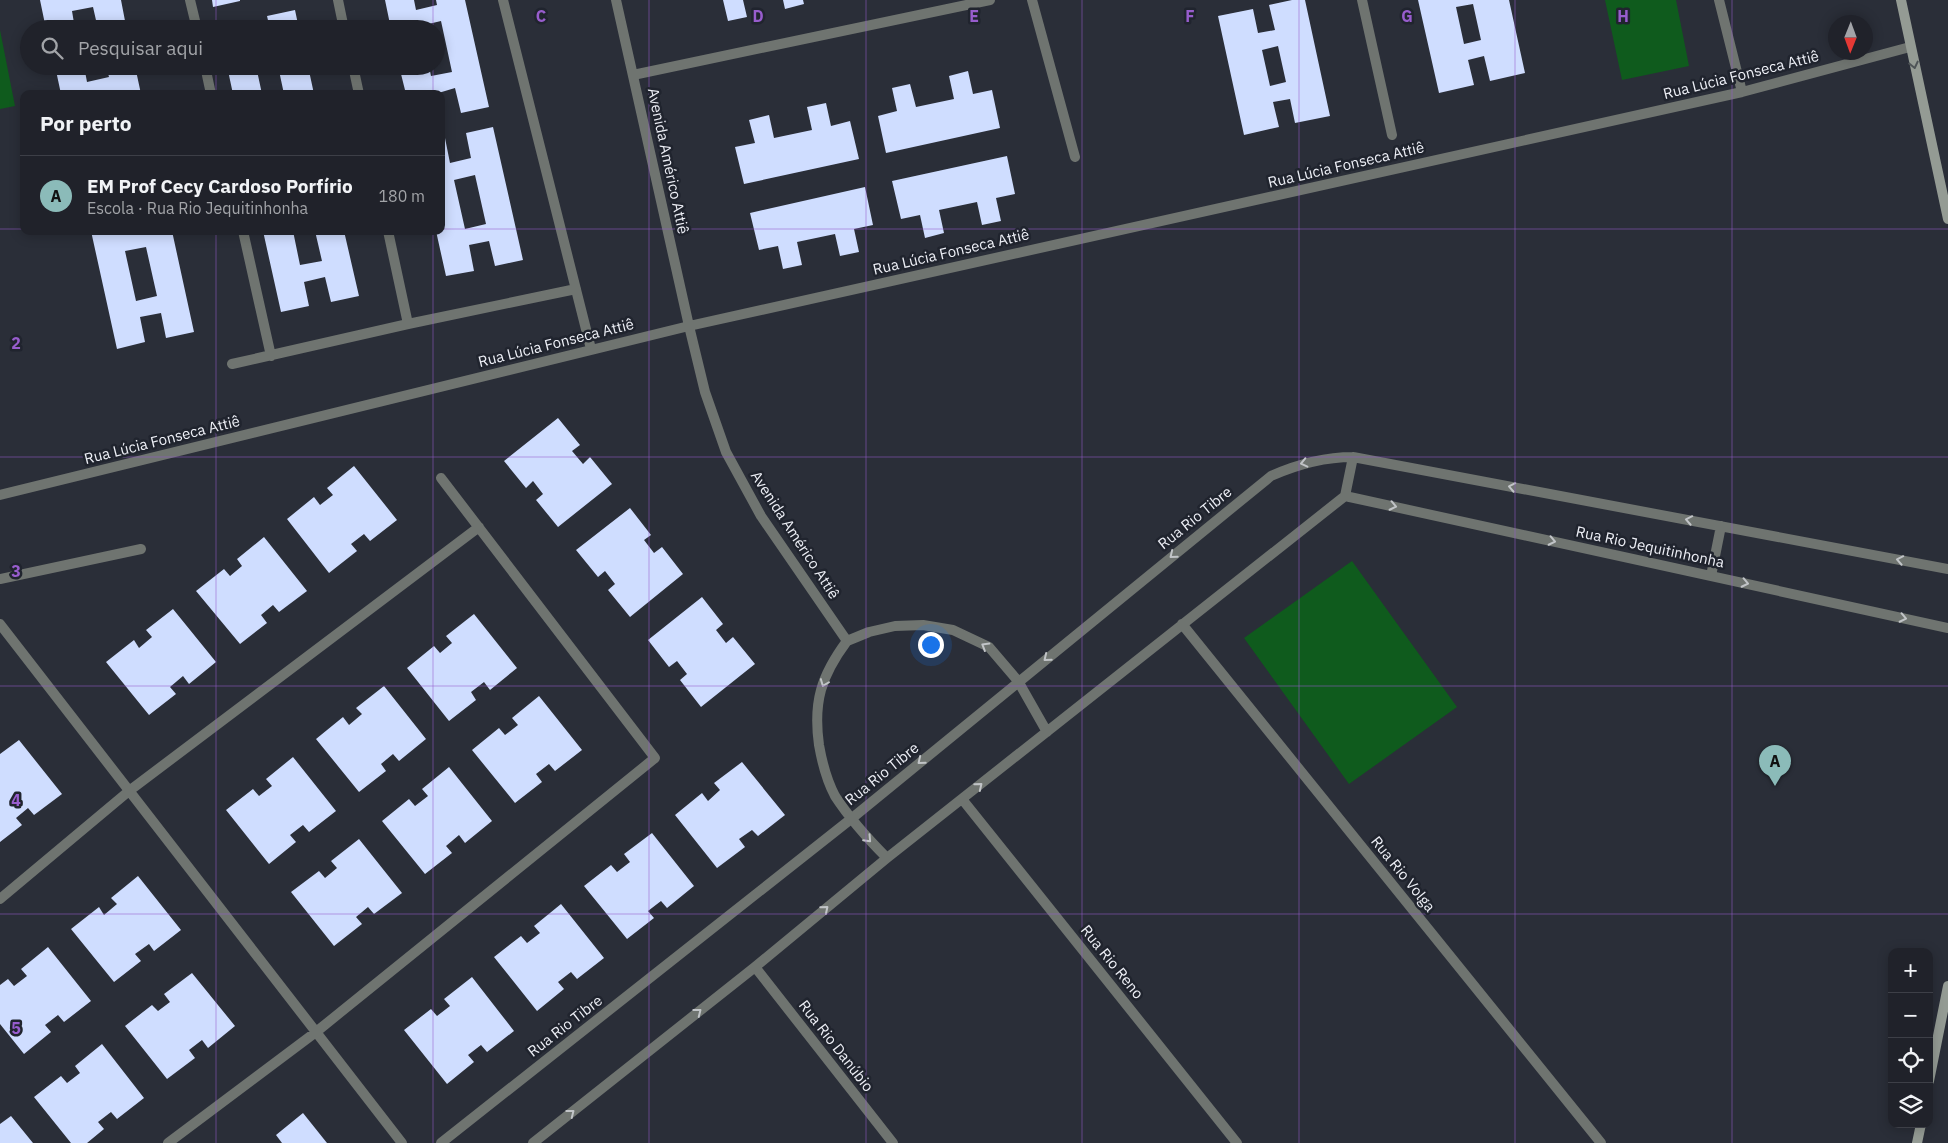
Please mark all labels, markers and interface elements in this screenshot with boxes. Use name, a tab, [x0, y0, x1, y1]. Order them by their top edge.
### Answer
text: C	[536, 6, 546, 26]
text: D	[752, 6, 764, 26]
text: E	[969, 6, 979, 26]
text: F	[1185, 6, 1195, 26]
text: G	[1401, 6, 1413, 26]
text: H	[1617, 6, 1629, 26]
north arrow	[1828, 15, 1873, 60]
search box	[20, 20, 445, 75]
icon: search	[38, 34, 66, 62]
text: Pesquisar aqui	[78, 36, 203, 60]
street label: Rua Lúcia Fonseca Attiê	[1661, 46, 1821, 103]
one-way arrow	[1908, 61, 1919, 69]
street label: Avenida Américo Attiê	[644, 86, 693, 236]
text: Por perto	[40, 109, 132, 137]
street label: Rua Lúcia Fonseca Attiê	[1266, 137, 1426, 192]
text: EM Prof Cecy Cardoso Porfírio	[87, 174, 353, 198]
text: A	[51, 186, 61, 206]
text: 180 m	[378, 186, 425, 206]
text: Escola · Rua Rio Jequitinhonha	[87, 198, 308, 218]
street label: Rua Lúcia Fonseca Attiê	[871, 224, 1031, 279]
street label: Rua Lúcia Fonseca Attiê	[476, 314, 636, 371]
text: 2	[11, 333, 21, 353]
street label: Rua Lúcia Fonseca Attiê	[82, 411, 242, 468]
one-way arrow	[1300, 457, 1309, 468]
street label: Avenida Américo Attiê	[747, 467, 844, 602]
street label: Rua Rio Tibre	[1154, 482, 1236, 553]
one-way arrow	[1508, 482, 1516, 492]
one-way arrow	[1389, 500, 1397, 511]
one-way arrow	[1684, 516, 1693, 526]
street label: Rua Rio Jequitinhonha	[1574, 521, 1726, 572]
one-way arrow	[1547, 535, 1556, 546]
one-way arrow	[1169, 550, 1178, 559]
one-way arrow	[1896, 555, 1904, 565]
text: 3	[11, 561, 21, 581]
one-way arrow	[1740, 578, 1749, 588]
one-way arrow	[1899, 612, 1908, 623]
your location	[918, 632, 944, 658]
one-way arrow	[981, 642, 990, 652]
one-way arrow	[1043, 652, 1052, 661]
one-way arrow	[820, 678, 830, 687]
street label: Rua Rio Tibre	[841, 738, 923, 809]
pin: A	[1759, 745, 1791, 786]
one-way arrow	[918, 755, 927, 764]
one-way arrow	[973, 783, 982, 791]
text: 4	[11, 790, 21, 810]
street label: Rua Rio Volga	[1367, 832, 1440, 915]
one-way arrow	[862, 833, 871, 842]
one-way arrow	[819, 906, 828, 915]
street label: Rua Rio Reno	[1077, 921, 1148, 1002]
map controls	[1888, 948, 1933, 1128]
button: +	[1888, 948, 1933, 993]
street label: Rua Rio Tibre	[524, 991, 606, 1061]
button: −	[1888, 993, 1933, 1038]
street label: Rua Rio Danúbio	[795, 996, 878, 1095]
one-way arrow	[692, 1009, 701, 1017]
text: 5	[11, 1018, 21, 1038]
button: locate	[1888, 1038, 1933, 1083]
button: layers	[1888, 1083, 1933, 1128]
one-way arrow	[565, 1110, 574, 1118]

